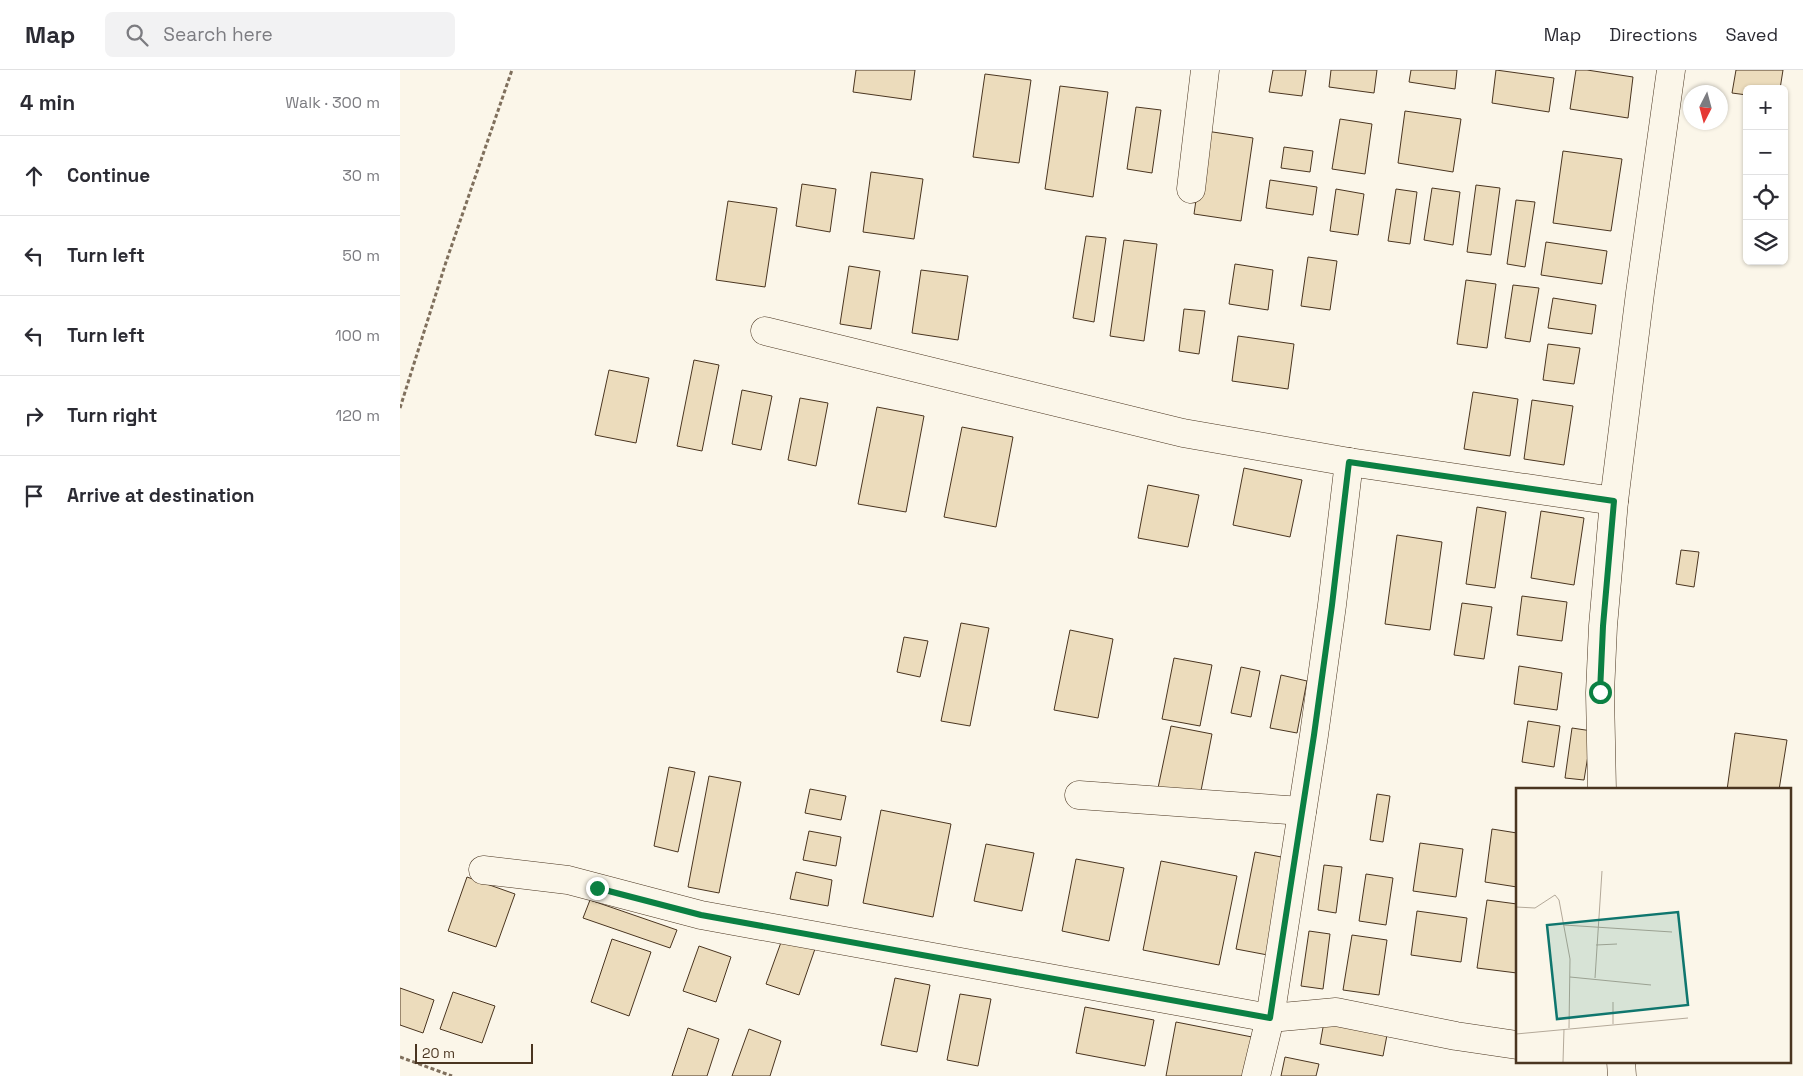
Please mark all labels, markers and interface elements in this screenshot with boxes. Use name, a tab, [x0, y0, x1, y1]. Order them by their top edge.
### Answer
search box	[105, 12, 455, 57]
text: Map	[25, 19, 75, 50]
icon: search	[123, 21, 151, 49]
text: Search here	[163, 22, 273, 47]
text: Map	[1544, 23, 1581, 46]
text: Directions	[1609, 23, 1698, 46]
text: Saved	[1726, 23, 1778, 46]
north arrow	[1683, 85, 1728, 130]
map controls	[1743, 85, 1788, 265]
button: +	[1743, 85, 1788, 130]
text: 4 min	[20, 89, 75, 116]
text: Walk · 300 m	[285, 92, 380, 113]
button: −	[1743, 130, 1788, 175]
icon: ahead	[20, 162, 48, 190]
text: Continue	[67, 163, 150, 188]
text: 30 m	[342, 165, 380, 186]
button: locate	[1743, 175, 1788, 220]
button: layers	[1743, 220, 1788, 265]
icon: left	[20, 242, 48, 270]
text: Turn left	[67, 243, 145, 268]
text: 50 m	[342, 245, 380, 266]
icon: left	[20, 322, 48, 350]
text: Turn left	[67, 323, 145, 348]
text: 100 m	[335, 325, 380, 346]
icon: right	[20, 402, 48, 430]
text: Turn right	[67, 403, 157, 428]
text: 120 m	[336, 405, 380, 426]
icon: arrive	[20, 482, 48, 510]
text: Arrive at destination	[67, 483, 255, 508]
route start	[1589, 681, 1612, 704]
inset map	[1516, 788, 1790, 1064]
route end	[586, 877, 609, 900]
scale bar	[415, 1041, 532, 1064]
text: 20 m	[422, 1044, 455, 1062]

